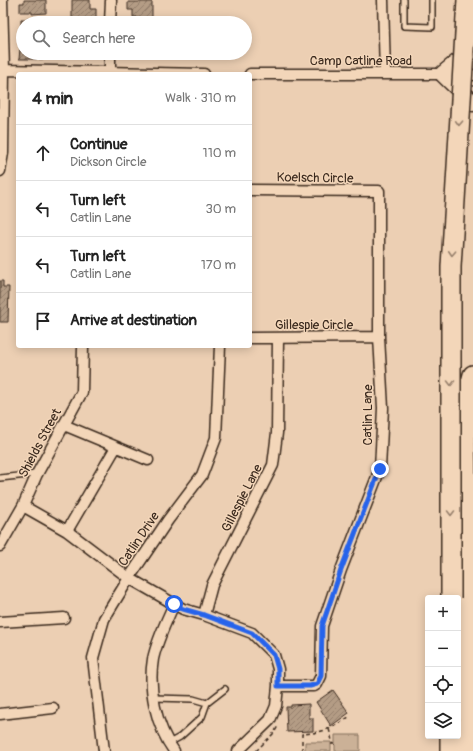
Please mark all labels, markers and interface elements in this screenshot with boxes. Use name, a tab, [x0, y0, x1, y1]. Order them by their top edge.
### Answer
search box	[16, 16, 252, 60]
icon: search	[30, 27, 52, 49]
text: Search here	[62, 29, 135, 48]
street label: Camp Catline Road	[310, 53, 412, 69]
text: 4 min	[32, 88, 73, 109]
text: Walk · 310 m	[165, 90, 236, 106]
one-way arrow	[455, 120, 464, 126]
text: Continue	[70, 135, 128, 154]
icon: ahead	[32, 142, 54, 164]
text: 110 m	[203, 145, 236, 161]
text: Dickson Circle	[70, 154, 146, 170]
street label: Koelsch Circle	[276, 169, 354, 187]
text: Turn left	[70, 191, 126, 210]
icon: left	[32, 198, 54, 220]
text: 30 m	[206, 201, 236, 217]
text: Catlin Lane	[70, 210, 131, 226]
text: Turn left	[70, 247, 126, 266]
one-way arrow	[447, 250, 456, 256]
icon: left	[32, 254, 54, 276]
text: 170 m	[201, 257, 236, 273]
text: Catlin Lane	[70, 266, 131, 282]
icon: arrive	[32, 310, 54, 332]
text: Arrive at destination	[70, 311, 197, 330]
street label: Gillespie Circle	[275, 317, 354, 333]
one-way arrow	[447, 380, 455, 386]
street label: Catlin Lane	[360, 384, 376, 446]
street label: Shields Street	[15, 405, 65, 480]
route end	[371, 460, 389, 478]
street label: Gillespie Lane	[218, 461, 266, 535]
street label: Catlin Drive	[115, 508, 163, 569]
one-way arrow	[447, 510, 455, 516]
route start	[165, 595, 183, 613]
map controls	[425, 595, 461, 739]
button: +	[425, 595, 461, 631]
button: −	[425, 631, 461, 667]
button: locate	[425, 667, 461, 703]
button: layers	[425, 703, 461, 739]

